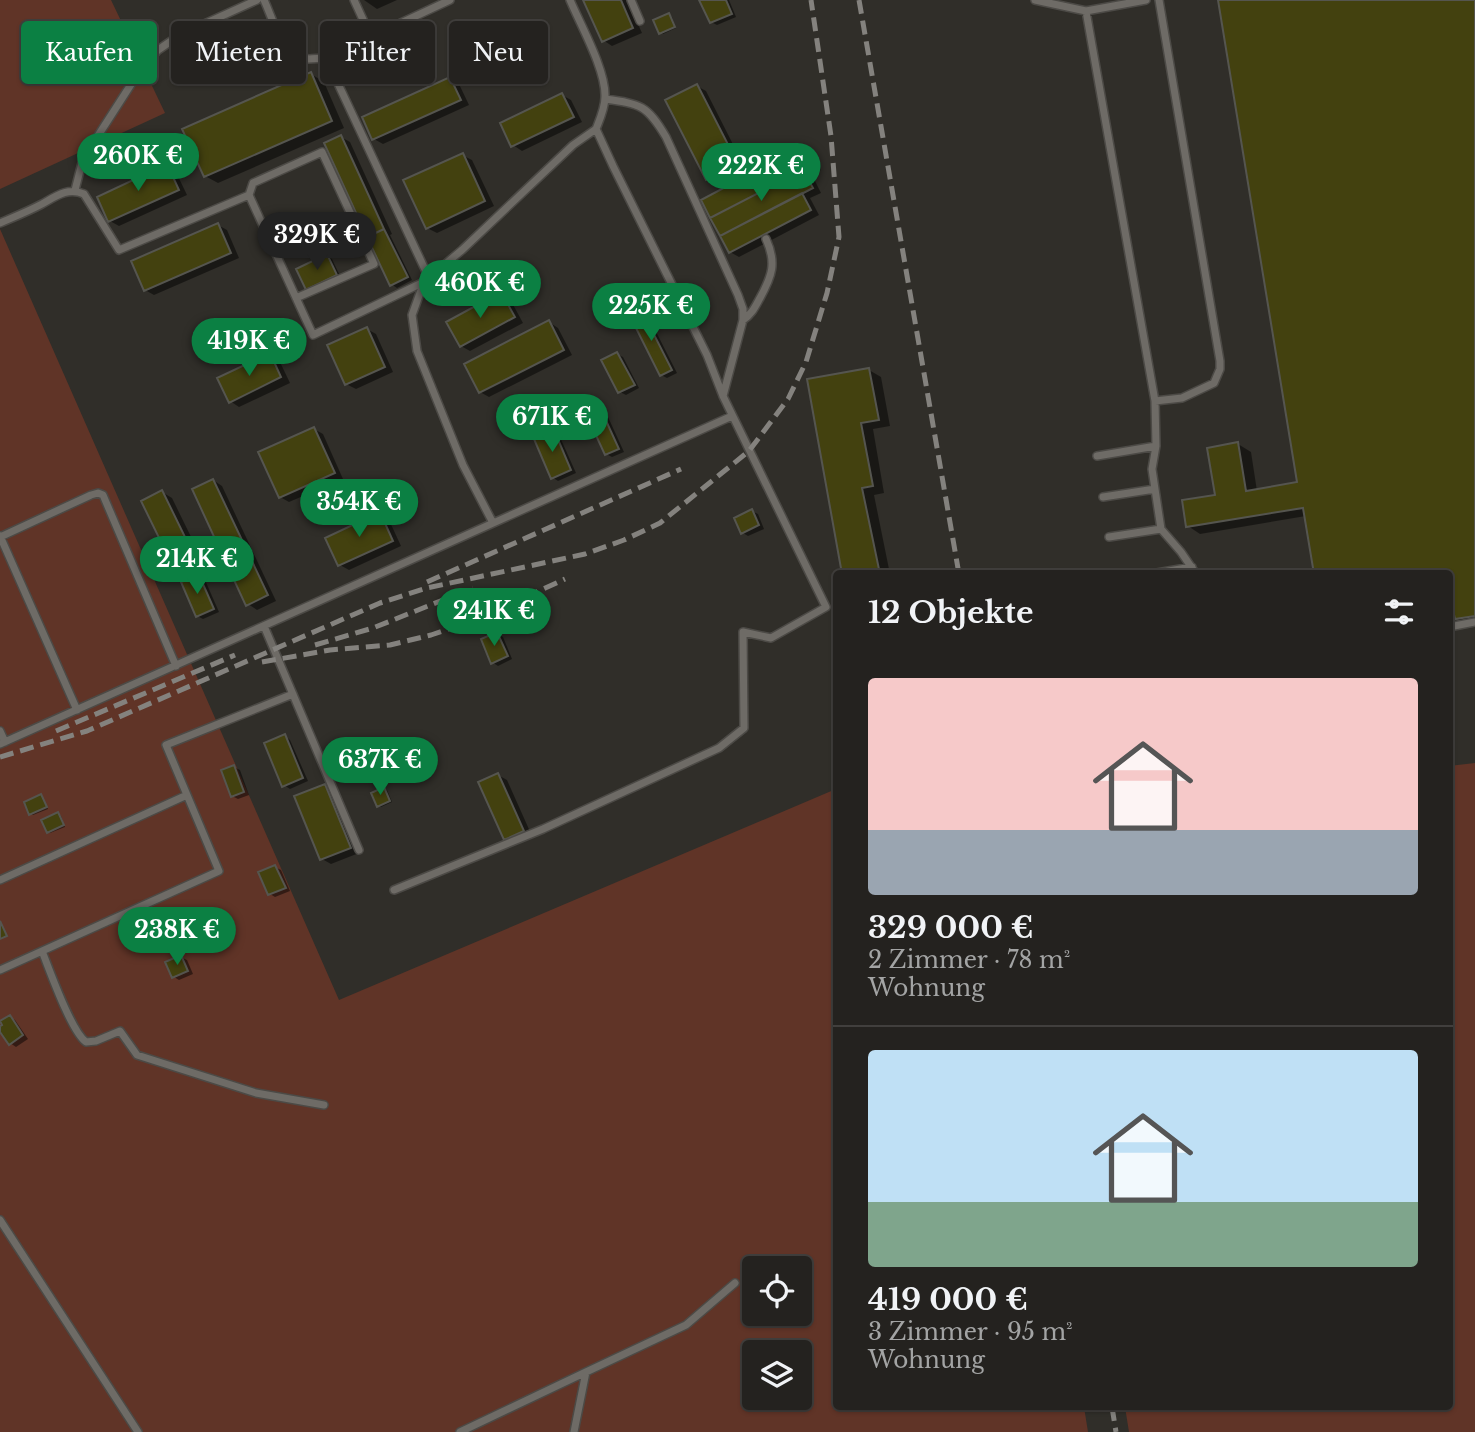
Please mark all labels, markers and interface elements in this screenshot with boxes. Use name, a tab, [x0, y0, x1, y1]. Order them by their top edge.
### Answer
chip: Kaufen	[21, 21, 157, 84]
chip: Mieten	[171, 21, 306, 84]
chip: Filter	[320, 21, 435, 84]
chip: Neu	[449, 21, 548, 84]
pin: 260K €	[81, 134, 195, 193]
text: 260K €	[93, 142, 183, 170]
pin: 222K €	[704, 144, 818, 203]
text: 222K €	[718, 152, 804, 180]
pin: 329K €	[260, 212, 374, 272]
text: 329K €	[273, 221, 361, 249]
pin: 460K €	[423, 260, 537, 320]
text: 460K €	[435, 269, 525, 297]
pin: 225K €	[594, 284, 708, 343]
text: 225K €	[608, 292, 694, 320]
pin: 419K €	[192, 318, 306, 378]
text: 419K €	[208, 327, 290, 355]
pin: 671K €	[495, 394, 609, 454]
text: 671K €	[512, 403, 592, 431]
pin: 354K €	[302, 480, 416, 539]
text: 354K €	[316, 488, 402, 516]
pin: 214K €	[140, 536, 254, 596]
text: 214K €	[156, 545, 238, 573]
pin: 241K €	[437, 588, 551, 648]
icon: filters	[1380, 593, 1418, 631]
text: 12 Objekte	[868, 594, 1034, 631]
text: 241K €	[453, 597, 535, 625]
icon: home	[1080, 723, 1206, 849]
pin: 637K €	[323, 738, 437, 797]
text: 637K €	[338, 746, 422, 774]
pin: 238K €	[120, 908, 234, 967]
text: 329 000 €	[868, 909, 1034, 946]
text: 238K €	[134, 916, 220, 944]
text: 2 Zimmer · 78 m²	[868, 946, 1070, 974]
text: Wohnung	[868, 974, 985, 1002]
icon: home	[1080, 1095, 1206, 1221]
map controls	[742, 1256, 812, 1410]
button: locate	[742, 1256, 812, 1326]
text: 419 000 €	[868, 1281, 1028, 1318]
text: 3 Zimmer · 95 m²	[868, 1318, 1073, 1346]
button: layers	[742, 1340, 812, 1410]
text: Wohnung	[868, 1346, 985, 1374]

